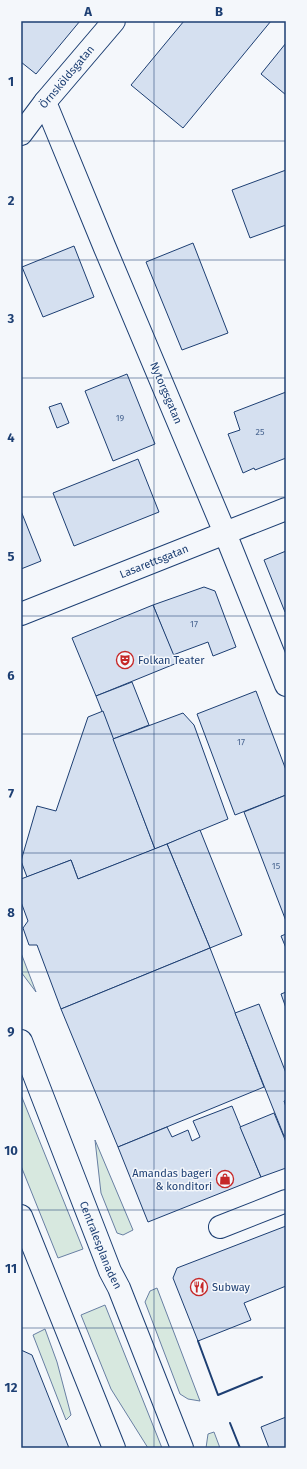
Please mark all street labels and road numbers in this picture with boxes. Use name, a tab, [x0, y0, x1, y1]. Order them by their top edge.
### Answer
street label: Örnsköldsgatan	[36, 42, 97, 111]
street label: Nytorgsgatan	[147, 360, 185, 426]
street label: Lasarettsgatan	[118, 542, 190, 581]
street label: Centralesplanaden	[77, 1199, 125, 1291]

